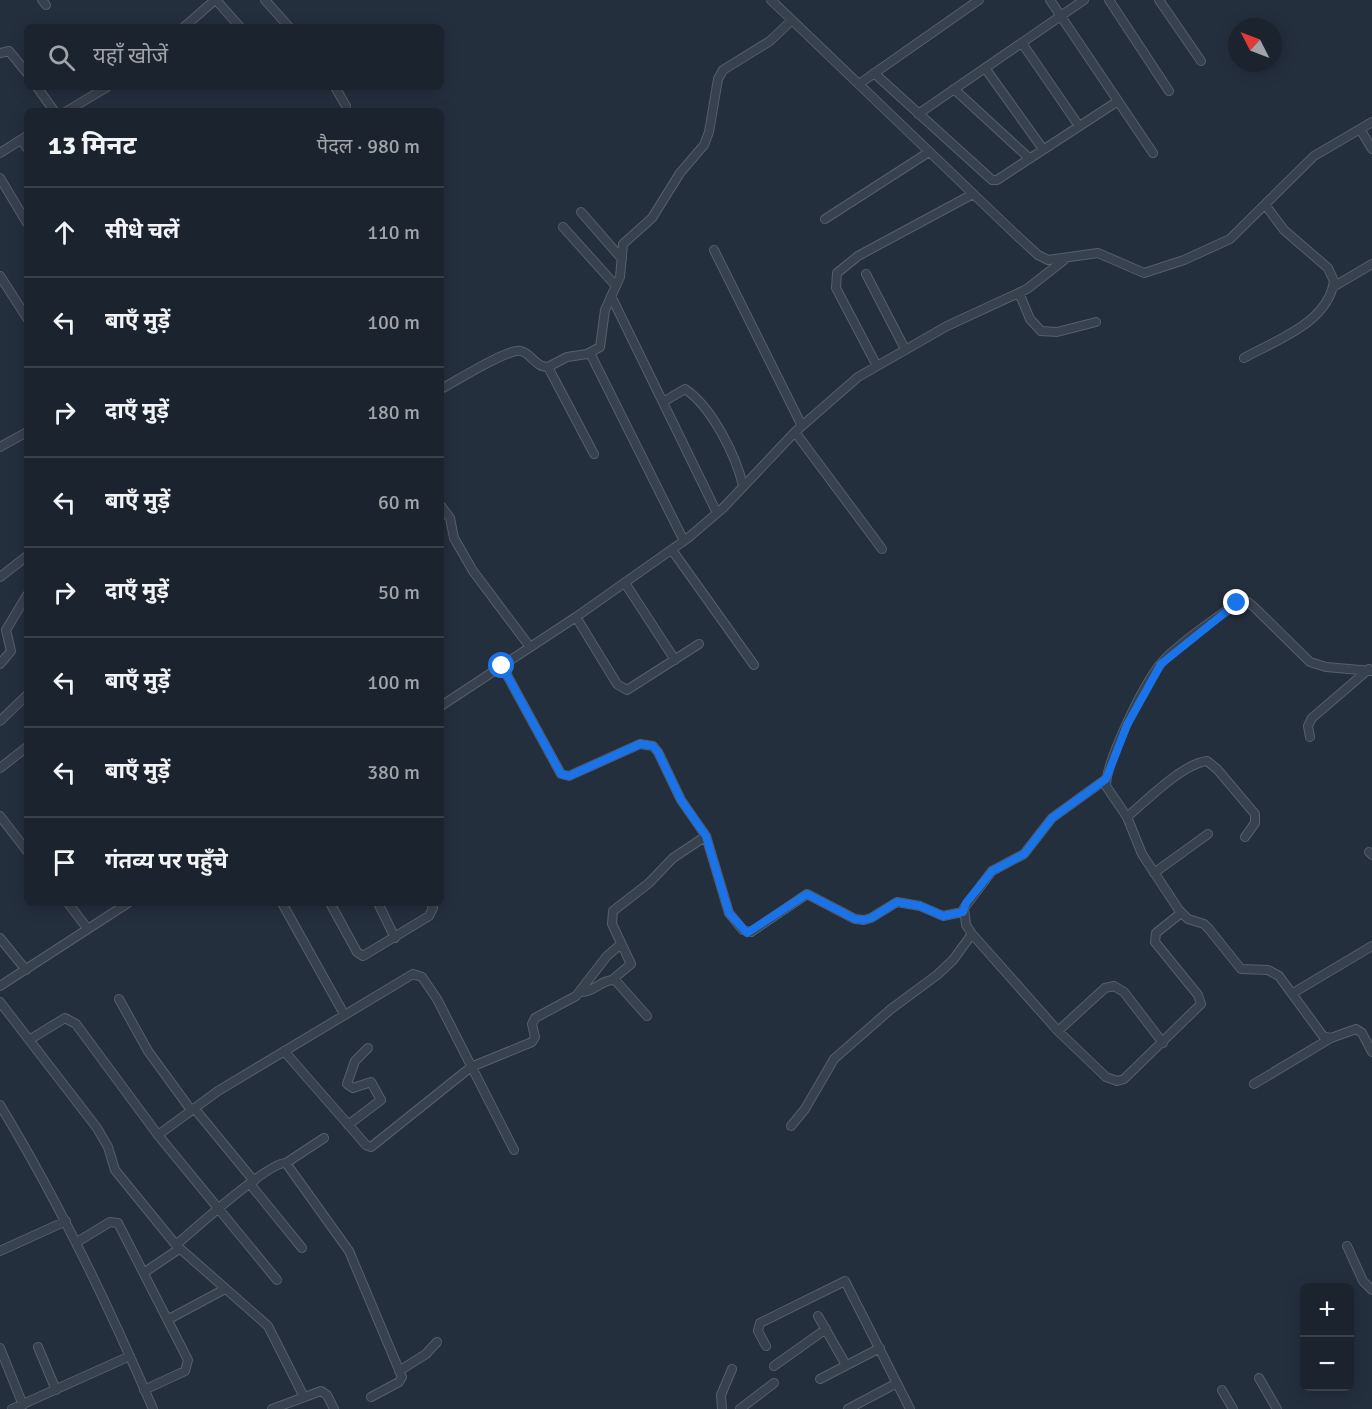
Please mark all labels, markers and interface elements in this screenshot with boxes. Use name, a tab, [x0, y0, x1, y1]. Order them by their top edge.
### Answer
north arrow	[1228, 18, 1282, 72]
search box	[24, 24, 444, 90]
icon: search	[45, 41, 78, 74]
text: यहाँ खोजें	[93, 42, 168, 69]
text: 13 मिनट	[48, 130, 136, 162]
text: पैदल · 980 m	[317, 134, 420, 159]
icon: ahead	[48, 216, 81, 249]
text: सीधे चलें	[105, 217, 179, 244]
text: 110 m	[367, 220, 420, 245]
icon: left	[48, 306, 81, 339]
text: बाएँ मुड़ें	[105, 307, 170, 334]
text: 100 m	[367, 310, 420, 335]
icon: right	[48, 396, 81, 429]
text: दाएँ मुड़ें	[105, 397, 169, 424]
text: 180 m	[367, 400, 420, 425]
icon: left	[48, 486, 81, 519]
text: बाएँ मुड़ें	[105, 487, 170, 514]
text: 60 m	[378, 490, 420, 515]
icon: right	[48, 576, 81, 609]
text: दाएँ मुड़ें	[105, 577, 169, 604]
text: 50 m	[378, 580, 420, 605]
route end	[1223, 589, 1249, 615]
route start	[488, 652, 514, 678]
icon: left	[48, 666, 81, 699]
text: बाएँ मुड़ें	[105, 667, 170, 694]
text: 100 m	[367, 670, 420, 695]
icon: left	[48, 756, 81, 789]
text: बाएँ मुड़ें	[105, 757, 170, 784]
text: 380 m	[367, 760, 420, 785]
icon: arrive	[48, 846, 81, 879]
text: गंतव्य पर पहुँचे	[105, 847, 228, 874]
map controls	[1300, 1283, 1354, 1391]
button: +	[1300, 1283, 1354, 1337]
button: −	[1300, 1337, 1354, 1391]

